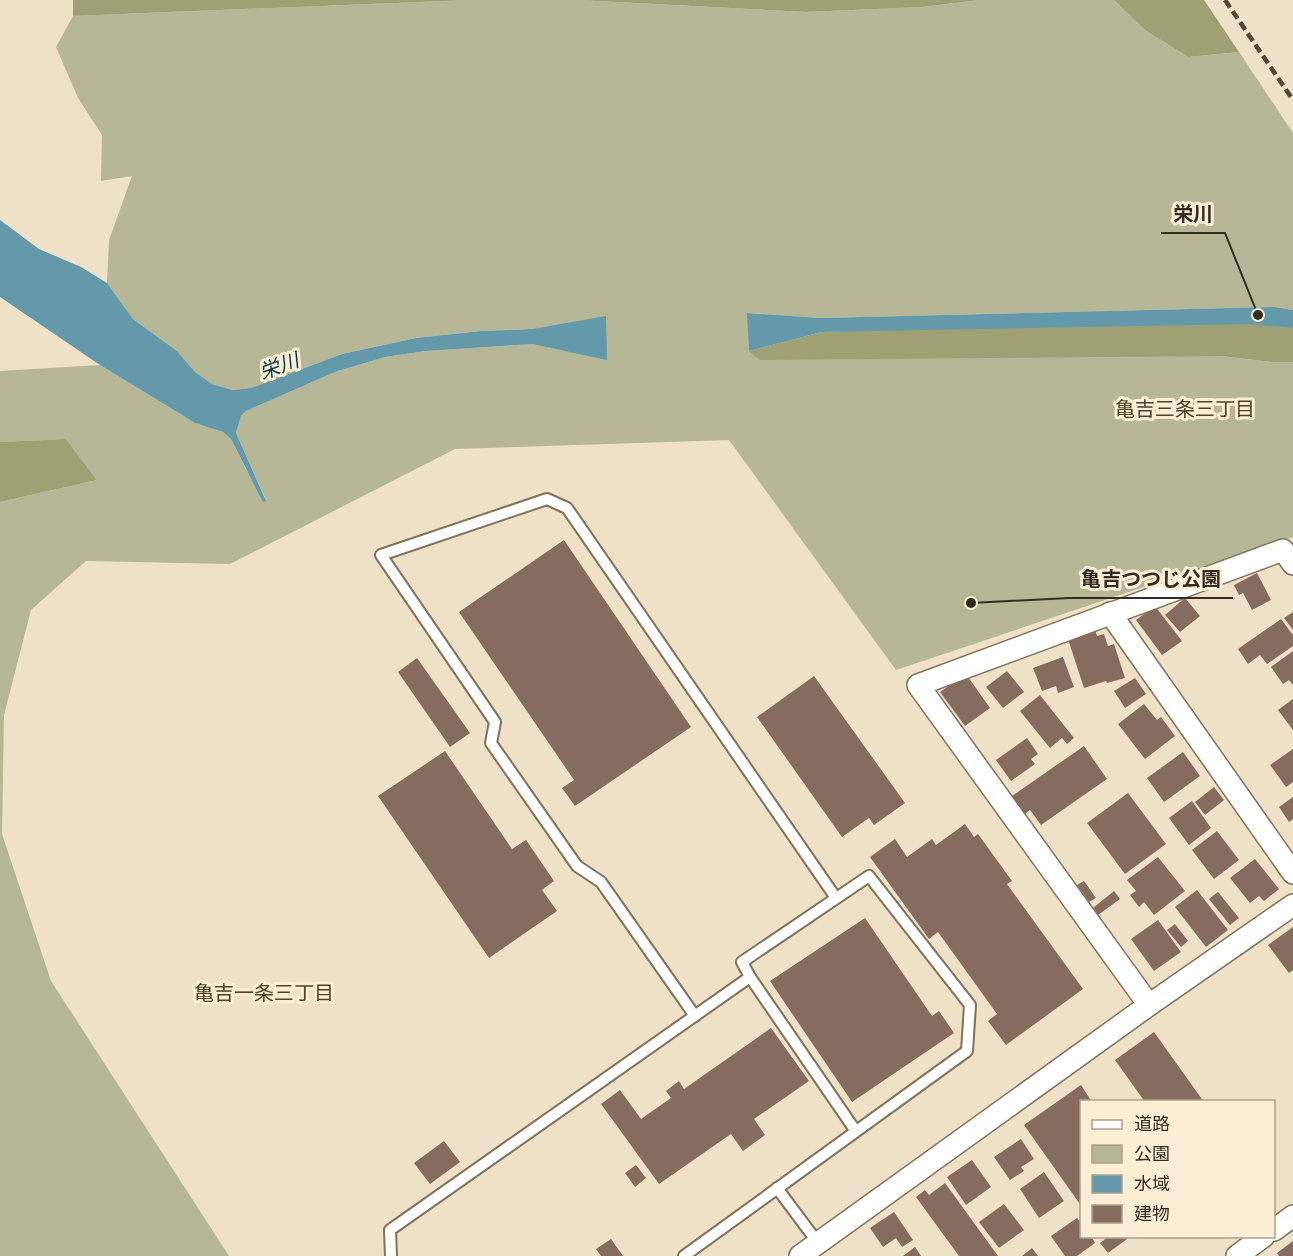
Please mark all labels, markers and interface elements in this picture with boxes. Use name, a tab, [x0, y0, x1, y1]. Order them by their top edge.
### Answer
callout: 栄川	[1161, 195, 1225, 233]
text: 栄川	[1173, 198, 1213, 229]
water label: 栄川	[255, 343, 305, 387]
district label: 亀吉三条三丁目	[1115, 393, 1255, 424]
callout: 亀吉つつじ公園	[1069, 560, 1233, 598]
text: 亀吉つつじ公園	[1081, 563, 1221, 594]
district label: 亀吉一条三丁目	[194, 977, 334, 1008]
legend	[1080, 1100, 1275, 1238]
text: 道路	[1134, 1110, 1170, 1137]
text: 公園	[1134, 1140, 1170, 1167]
text: 水域	[1134, 1170, 1170, 1197]
text: 建物	[1134, 1200, 1170, 1227]

